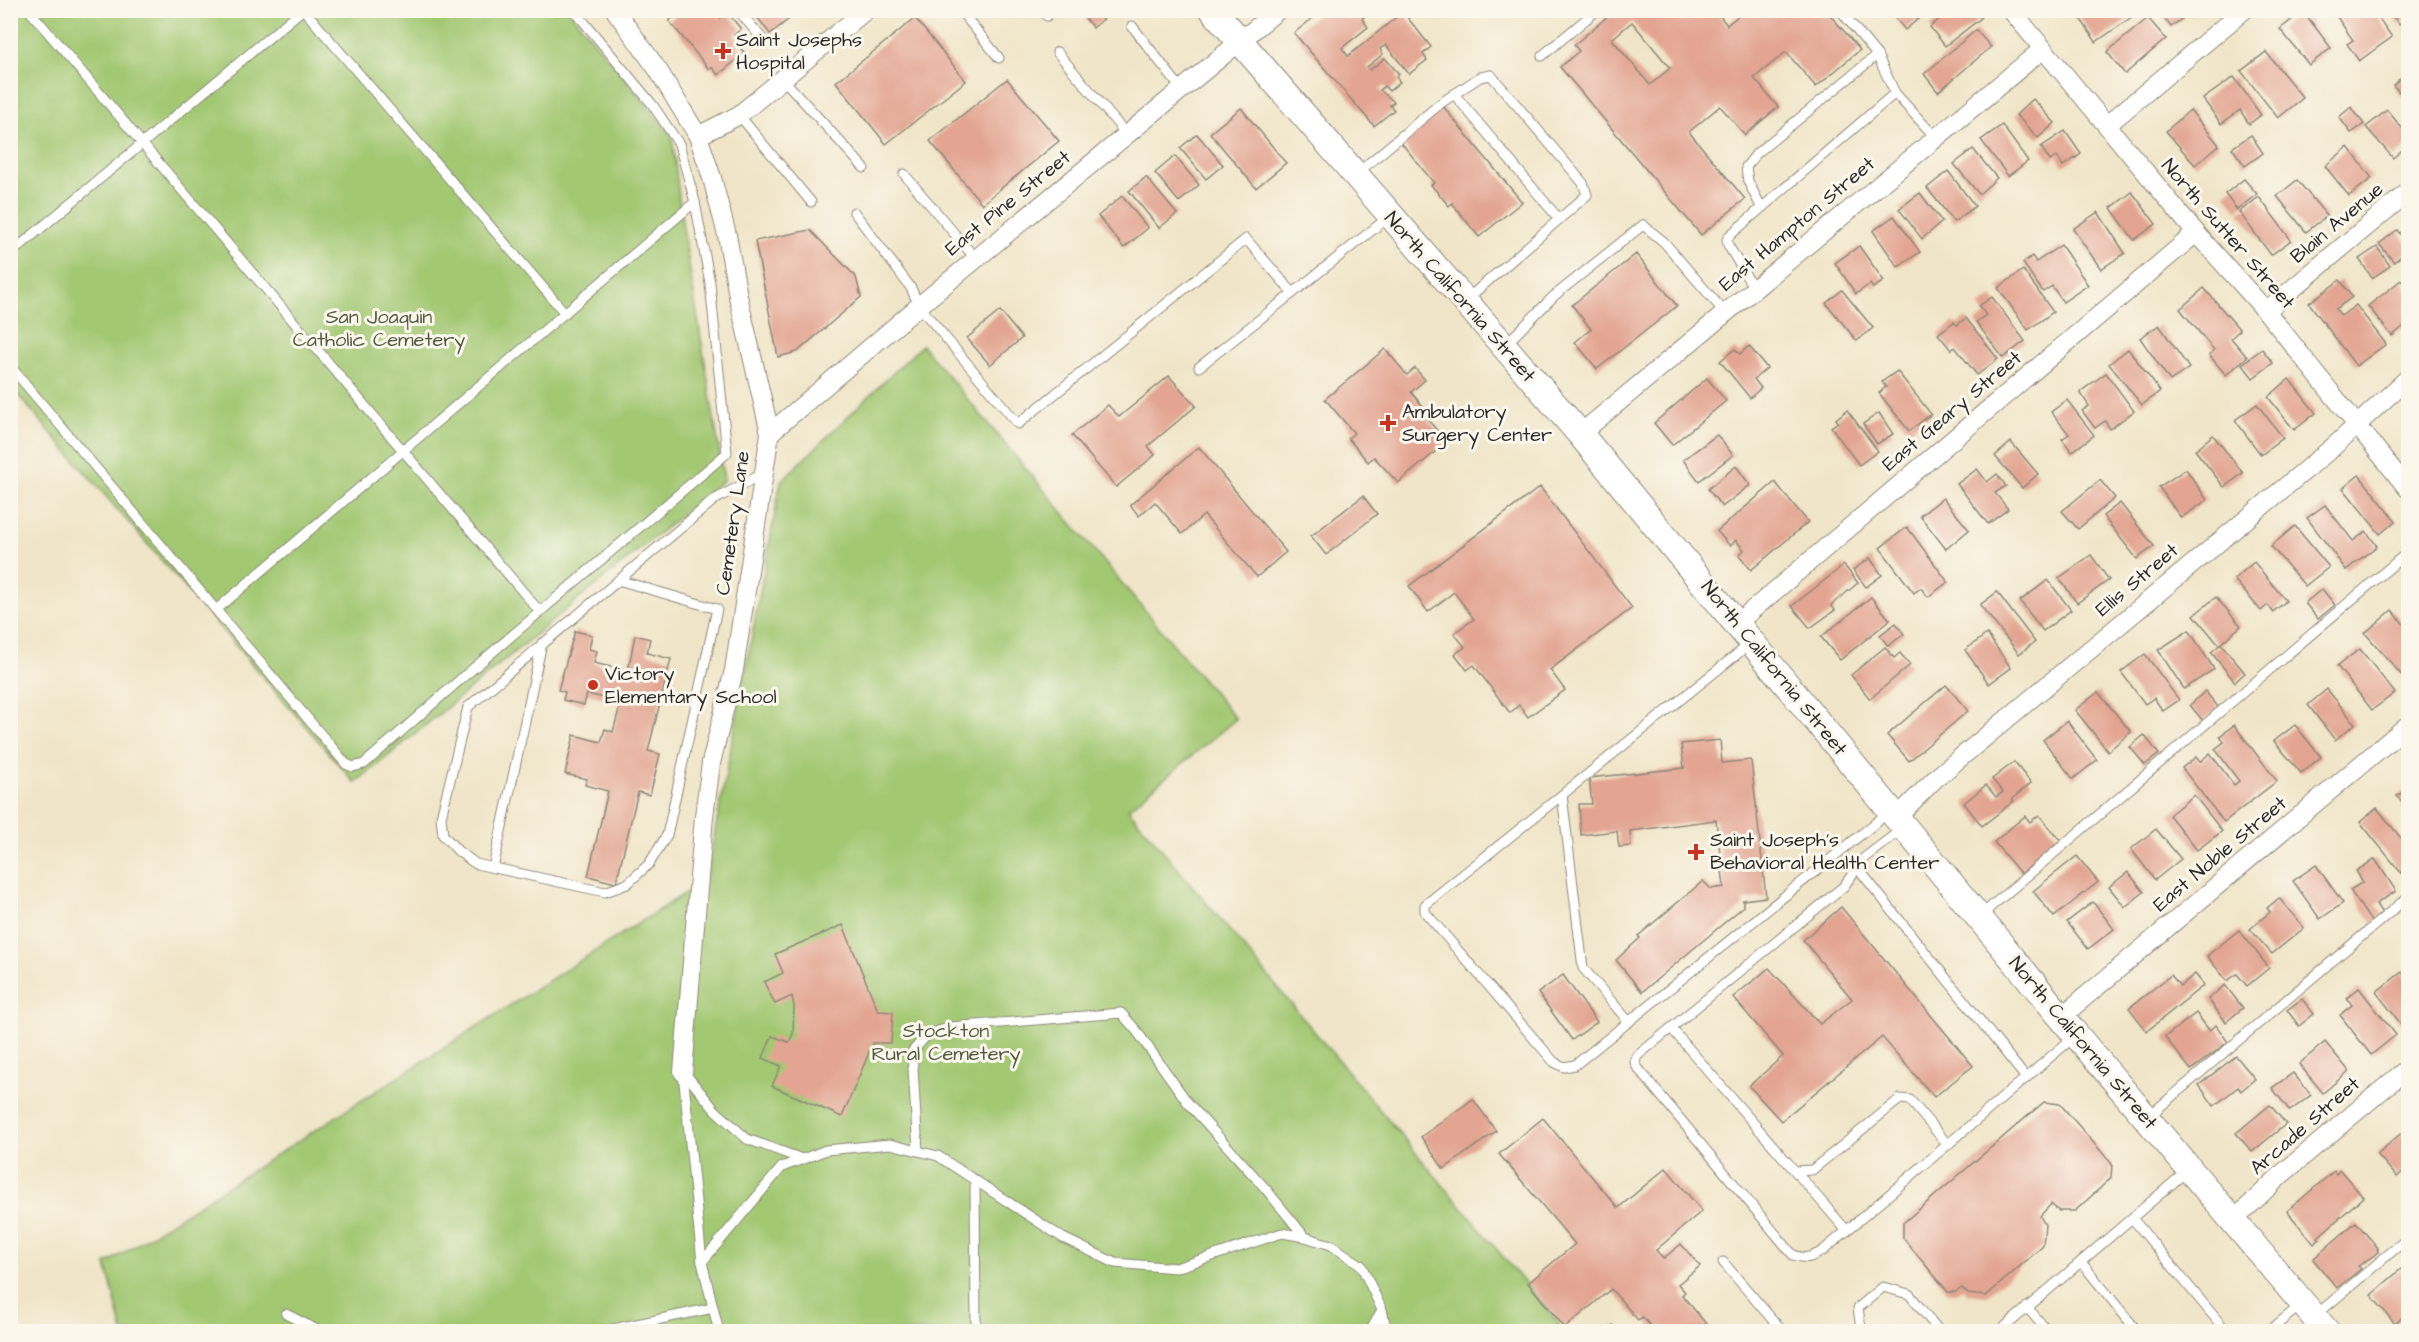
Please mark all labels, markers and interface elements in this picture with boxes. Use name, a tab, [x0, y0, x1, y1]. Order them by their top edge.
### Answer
place label: Saint Josephs Hospital	[736, 26, 862, 77]
marker: Saint Josephs Hospital	[714, 42, 732, 60]
street label: East Pine Street	[939, 144, 1077, 262]
street label: East Hampton Street	[1713, 150, 1881, 298]
street label: North Sutter Street	[2155, 153, 2301, 315]
street label: Blain Avenue	[2285, 176, 2390, 270]
street label: North California Street	[1378, 205, 1542, 389]
park label: San Joaquin Catholic Cemetery	[293, 303, 465, 355]
street label: East Geary Street	[1876, 344, 2029, 479]
place label: Ambulatory Surgery Center	[1402, 398, 1552, 450]
marker: Ambulatory Surgery Center	[1379, 414, 1397, 432]
street label: Cemetery Lane	[709, 449, 758, 597]
street label: Ellis Street	[2089, 537, 2185, 623]
street label: North California Street	[1694, 574, 1854, 762]
place label: Victory Elementary School	[605, 660, 777, 712]
marker: Victory Elementary School	[586, 678, 600, 692]
street label: East Noble Street	[2147, 790, 2293, 918]
place label: Saint Joseph's Behavioral Health Center	[1710, 826, 1939, 877]
marker: Saint Joseph's Behavioral Health Center	[1687, 843, 1705, 861]
street label: North California Street	[2002, 950, 2164, 1136]
park label: Stockton Rural Cemetery	[871, 1017, 1021, 1069]
street label: Arcade Street	[2244, 1070, 2366, 1182]

